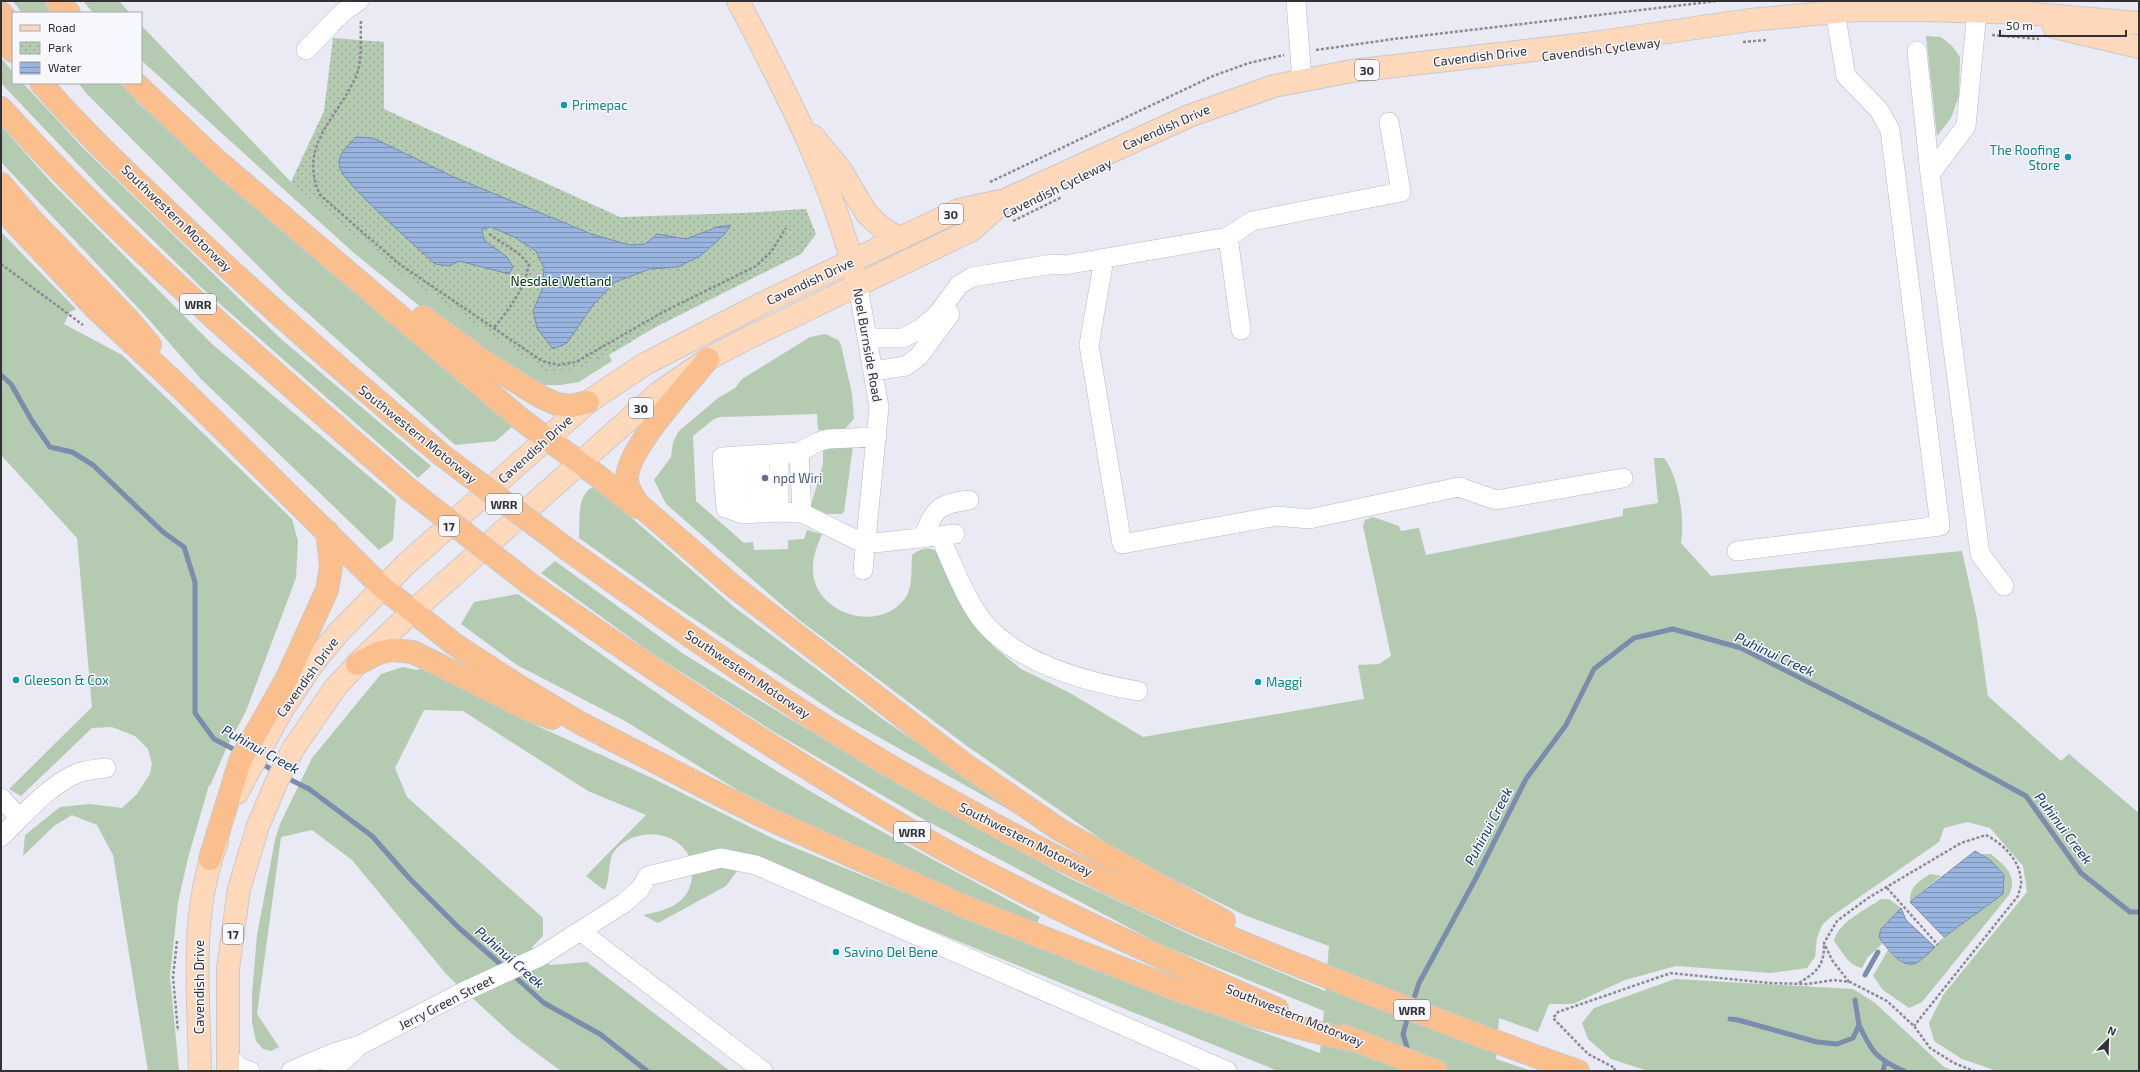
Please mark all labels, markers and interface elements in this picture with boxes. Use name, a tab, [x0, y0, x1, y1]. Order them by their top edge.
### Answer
legend	[12, 12, 142, 84]
scale bar	[2000, 12, 2126, 38]
text: 50 m	[2006, 18, 2033, 32]
text: Road	[48, 20, 76, 34]
street label: Cavendish Cycleway	[1541, 34, 1661, 64]
text: Park	[48, 40, 73, 54]
street label: Cavendish Drive	[1432, 42, 1528, 70]
text: Water	[48, 60, 82, 74]
road number: 30	[1355, 60, 1379, 80]
place label: Primepac	[572, 97, 628, 113]
marker: Primepac	[559, 100, 569, 110]
street label: Cavendish Drive	[1120, 100, 1212, 154]
place label: The Roofing Store	[1990, 142, 2060, 173]
marker: The Roofing Store	[2063, 152, 2073, 162]
street label: Cavendish Cycleway	[1000, 155, 1114, 221]
street label: Southwestern Motorway	[118, 161, 236, 275]
road number: 30	[939, 204, 963, 224]
street label: Cavendish Drive	[764, 254, 856, 308]
park label: Nesdale Wetland	[511, 273, 611, 289]
street label: Noel Burnside Road	[850, 287, 886, 403]
road number: WRR	[180, 294, 216, 314]
street label: Southwestern Motorway	[356, 381, 480, 487]
road number: 30	[629, 398, 653, 418]
street label: Cavendish Drive	[495, 411, 575, 487]
place label: npd Wiri	[773, 470, 822, 486]
marker: npd Wiri	[760, 473, 770, 483]
road number: WRR	[486, 494, 522, 514]
road number: 17	[439, 516, 459, 536]
street label: Southwestern Motorway	[682, 626, 814, 722]
water label: Puhinui Creek	[1732, 628, 1818, 680]
street label: Cavendish Drive	[273, 634, 341, 720]
place label: Gleeson & Cox	[24, 672, 109, 688]
place label: Maggi	[1266, 674, 1302, 690]
marker: Gleeson & Cox	[11, 675, 21, 685]
marker: Maggi	[1253, 677, 1263, 687]
water label: Puhinui Creek	[219, 721, 303, 777]
water label: Puhinui Creek	[1460, 784, 1516, 868]
water label: Puhinui Creek	[2031, 789, 2097, 867]
street label: Southwestern Motorway	[957, 798, 1095, 880]
road number: WRR	[894, 822, 930, 842]
water label: Puhinui Creek	[472, 922, 548, 992]
road number: 17	[223, 924, 243, 944]
street label: Cavendish Drive	[191, 940, 207, 1034]
place label: Savino Del Bene	[844, 944, 938, 960]
marker: Savino Del Bene	[831, 947, 841, 957]
street label: Jerry Green Street	[396, 971, 496, 1033]
street label: Southwestern Motorway	[1224, 980, 1366, 1050]
road number: WRR	[1394, 1000, 1430, 1020]
north arrow	[2088, 1020, 2128, 1060]
text: N	[2106, 1023, 2118, 1038]

